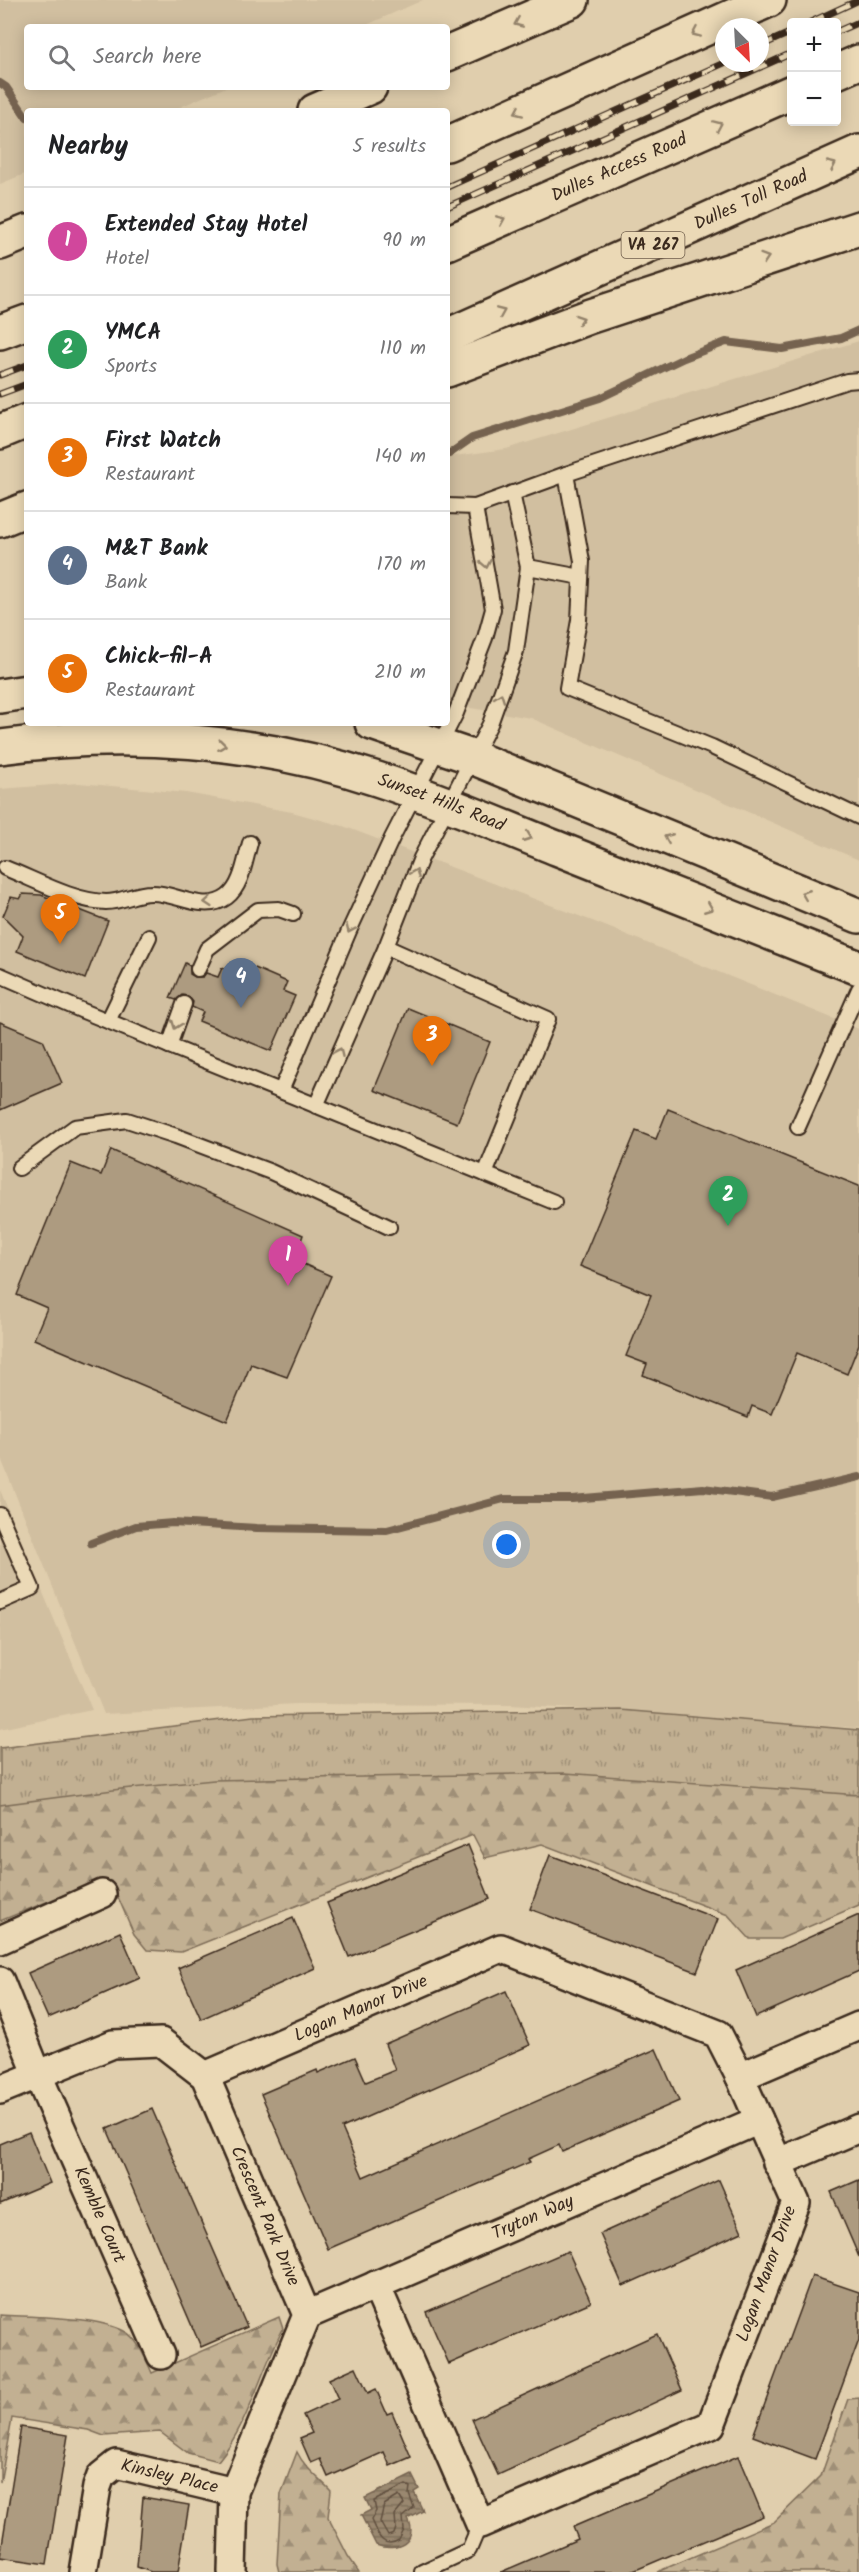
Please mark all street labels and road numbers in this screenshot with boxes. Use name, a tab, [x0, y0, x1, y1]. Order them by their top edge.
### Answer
street label: Dulles Access Road	[547, 125, 693, 210]
street label: Dulles Toll Road	[689, 162, 814, 238]
road number: VA 267	[622, 232, 684, 258]
street label: Sunset Hills Road	[374, 766, 510, 840]
street label: Logan Manor Drive	[290, 1967, 432, 2050]
street label: Crescent Park Drive	[222, 2141, 308, 2291]
street label: Kemble Court	[65, 2162, 134, 2269]
street label: Tryton Way	[487, 2187, 579, 2248]
street label: Logan Manor Drive	[729, 2202, 805, 2346]
street label: Kinsley Place	[118, 2451, 221, 2502]

